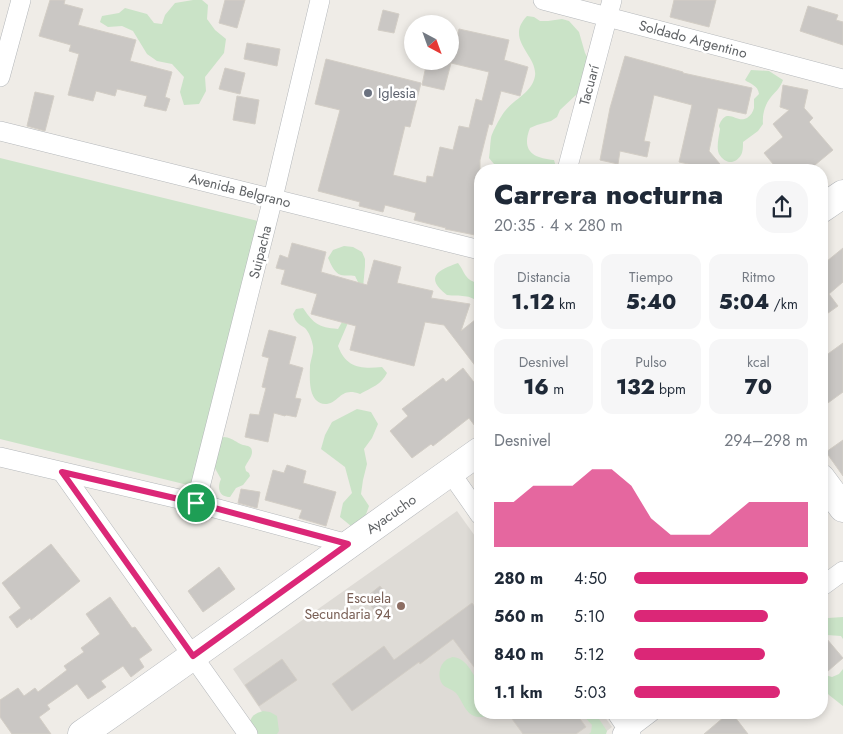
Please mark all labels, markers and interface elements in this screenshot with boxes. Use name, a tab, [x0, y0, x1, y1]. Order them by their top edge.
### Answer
north arrow	[404, 15, 459, 70]
map controls	[404, 15, 459, 70]
street label: Soldado Argentino	[637, 15, 750, 63]
street label: Tacuarí	[574, 61, 604, 107]
place label: Iglesia	[378, 83, 416, 103]
marker: Iglesia	[362, 87, 374, 99]
street label: Avenida Belgrano	[187, 168, 293, 212]
text: Carrera nocturna	[494, 174, 723, 215]
button: share	[756, 181, 808, 233]
text: 20:35 · 4 × 280 m	[494, 214, 623, 237]
street label: Suipacha	[244, 223, 276, 281]
text: Distancia	[517, 267, 570, 287]
text: Tiempo	[629, 267, 673, 287]
text: Ritmo	[742, 267, 775, 287]
text: 1.12	[511, 287, 555, 317]
text: 5:40	[626, 287, 676, 317]
text: 5:04	[719, 287, 769, 317]
text: km	[555, 294, 576, 314]
text: /km	[769, 294, 798, 314]
text: Desnivel	[519, 352, 569, 372]
text: Pulso	[635, 352, 667, 372]
text: kcal	[747, 352, 770, 372]
text: 16	[523, 372, 549, 402]
text: 132	[616, 372, 655, 402]
text: 70	[745, 372, 772, 402]
text: m	[549, 379, 564, 399]
text: bpm	[655, 379, 686, 399]
text: Desnivel	[494, 429, 551, 452]
text: 294–298 m	[724, 429, 808, 452]
pin	[175, 482, 217, 524]
icon: arrive	[182, 489, 210, 517]
street label: Ayacucho	[362, 489, 420, 539]
text: 280 m	[494, 567, 543, 590]
text: 4:50	[574, 567, 607, 590]
place label: Escuela Secundaria 94	[304, 588, 391, 624]
marker: Escuela Secundaria 94	[395, 600, 407, 612]
text: 560 m	[494, 605, 544, 628]
text: 5:10	[574, 605, 605, 628]
text: 840 m	[494, 643, 544, 666]
text: 5:12	[574, 643, 604, 666]
text: 1.1 km	[494, 681, 543, 704]
text: 5:03	[574, 681, 606, 704]

